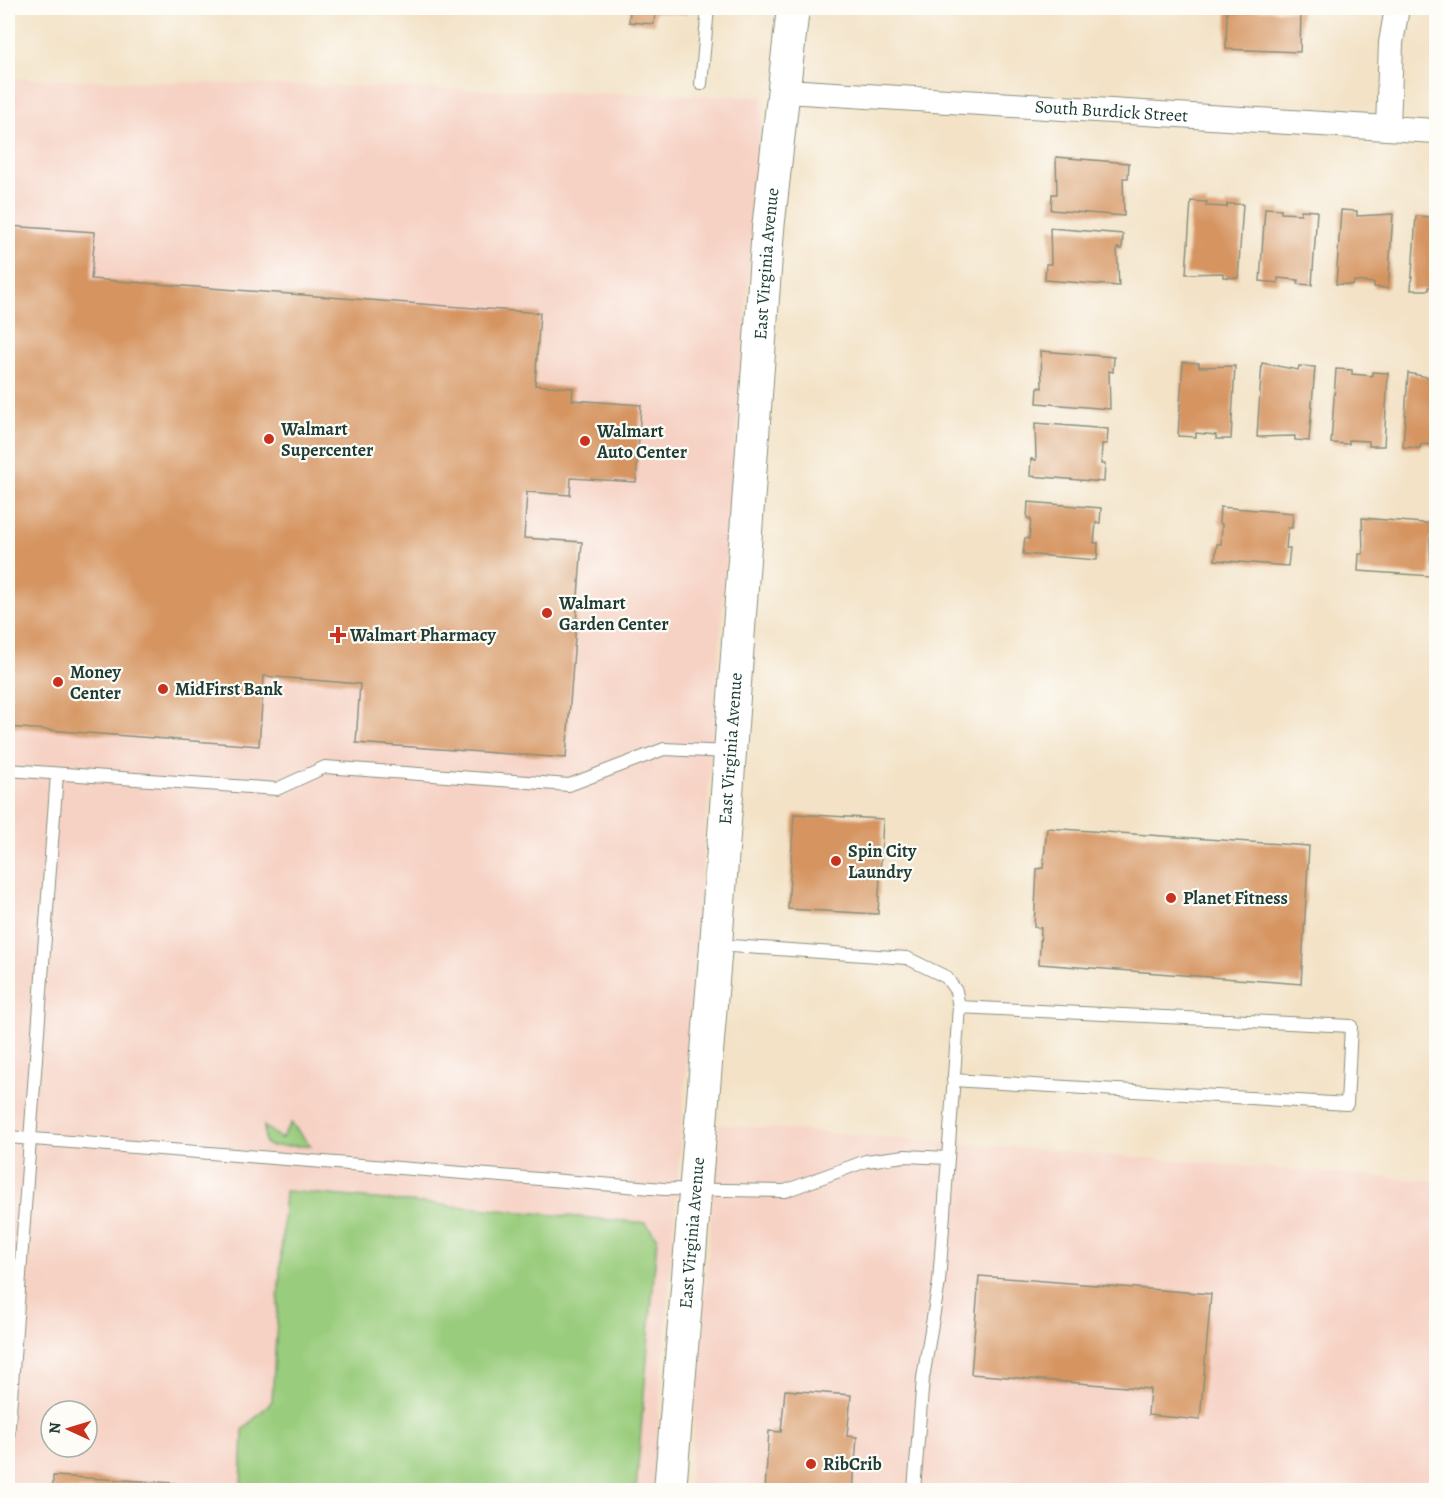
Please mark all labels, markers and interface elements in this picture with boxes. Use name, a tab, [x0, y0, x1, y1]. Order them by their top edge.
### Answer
street label: South Burdick Street	[1034, 94, 1189, 128]
street label: East Virginia Avenue	[748, 187, 785, 341]
place label: Walmart Supercenter	[280, 417, 374, 462]
place label: Walmart Auto Center	[596, 419, 688, 464]
marker: Walmart Supercenter	[262, 432, 276, 446]
marker: Walmart Auto Center	[578, 434, 592, 448]
place label: Walmart Garden Center	[558, 591, 669, 636]
marker: Walmart Garden Center	[540, 606, 554, 620]
place label: Walmart Pharmacy	[349, 623, 497, 647]
marker: Walmart Pharmacy	[331, 628, 345, 642]
place label: Money Center	[70, 660, 122, 705]
street label: East Virginia Avenue	[713, 672, 748, 825]
marker: Money Center	[51, 675, 65, 689]
place label: MidFirst Bank	[175, 677, 283, 701]
marker: MidFirst Bank	[156, 682, 170, 696]
place label: Spin City Laundry	[848, 839, 917, 884]
marker: Spin City Laundry	[829, 854, 843, 868]
place label: Planet Fitness	[1183, 886, 1288, 910]
marker: Planet Fitness	[1164, 891, 1178, 905]
street label: East Virginia Avenue	[673, 1156, 710, 1310]
north arrow	[39, 1399, 99, 1459]
text: N	[44, 1421, 66, 1435]
place label: RibCrib	[823, 1452, 882, 1476]
marker: RibCrib	[804, 1457, 818, 1471]

